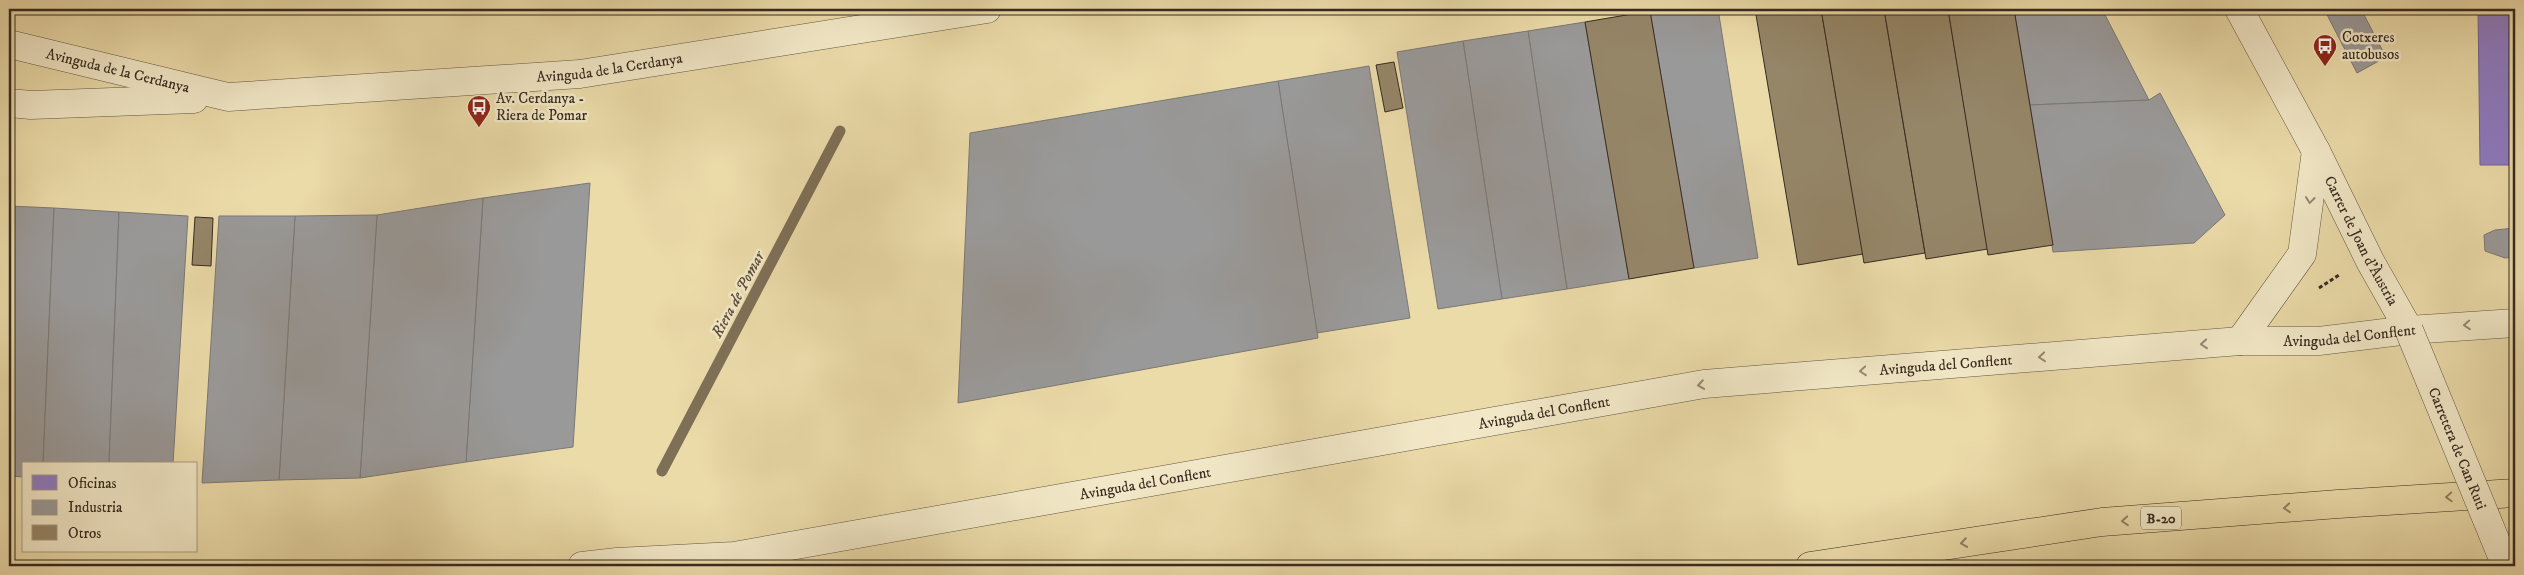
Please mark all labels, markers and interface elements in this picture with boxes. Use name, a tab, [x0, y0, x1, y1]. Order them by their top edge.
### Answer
place label: Cotxeres autobusos	[2342, 28, 2399, 64]
bus stop icon: Cotxeres autobusos	[2312, 33, 2338, 67]
street label: Avinguda de la Cerdanya	[44, 44, 192, 98]
street label: Avinguda de la Cerdanya	[536, 49, 684, 87]
place label: Av. Cerdanya - Riera de Pomar	[496, 89, 588, 125]
bus stop icon: Av. Cerdanya - Riera de Pomar	[466, 94, 492, 128]
street label: Carrer de Joan d'Àustria	[2320, 173, 2403, 310]
one-way arrow	[2305, 195, 2315, 204]
water label: Riera de Pomar	[706, 247, 770, 342]
one-way arrow	[2462, 320, 2470, 331]
street label: Avinguda del Conflent	[2283, 321, 2416, 351]
one-way arrow	[2200, 338, 2208, 349]
street label: Avinguda del Conflent	[1879, 350, 2013, 380]
one-way arrow	[2038, 351, 2046, 362]
one-way arrow	[1858, 366, 1866, 377]
one-way arrow	[1696, 379, 1704, 390]
street label: Carretera de Can Ruti	[2424, 385, 2491, 513]
street label: Avinguda del Conflent	[1477, 392, 1611, 434]
legend	[22, 462, 198, 552]
street label: Avinguda del Conflent	[1078, 463, 1213, 505]
text: Oficinas	[68, 474, 117, 493]
one-way arrow	[2445, 492, 2453, 503]
text: Industria	[68, 498, 123, 517]
one-way arrow	[2283, 502, 2291, 513]
road number: B-20	[2141, 506, 2181, 530]
one-way arrow	[2121, 515, 2129, 526]
text: Otros	[68, 524, 101, 543]
one-way arrow	[1960, 537, 1968, 548]

